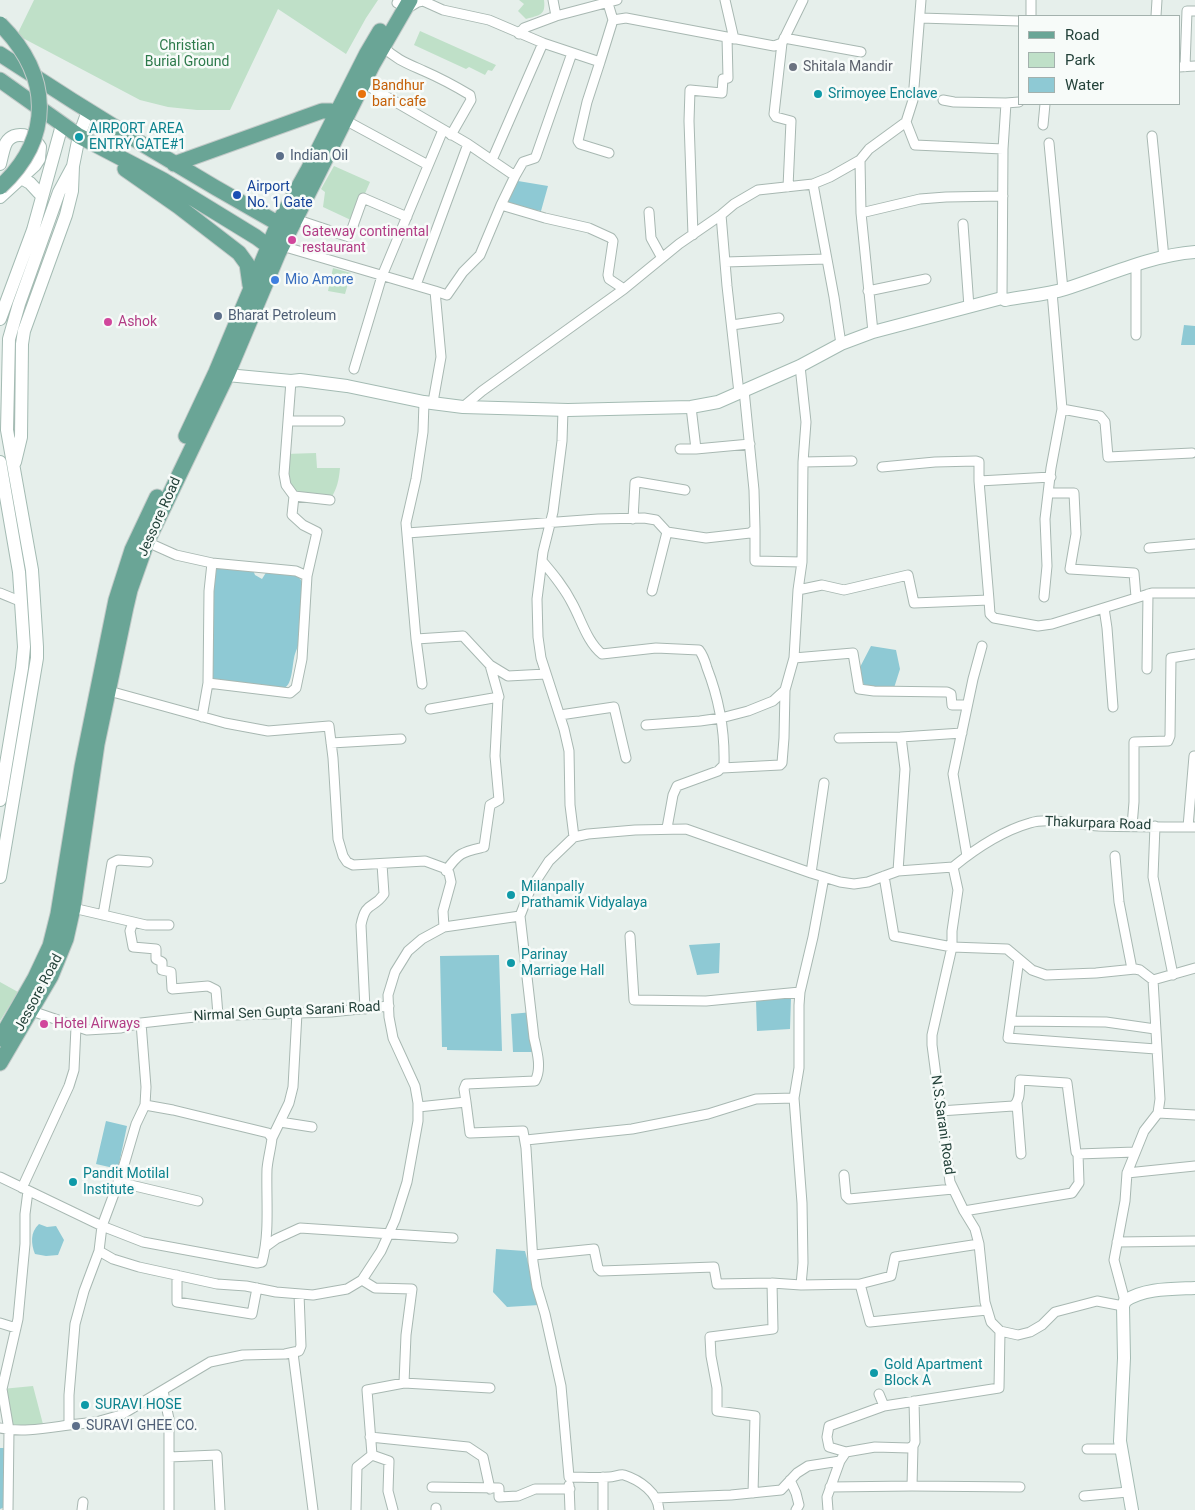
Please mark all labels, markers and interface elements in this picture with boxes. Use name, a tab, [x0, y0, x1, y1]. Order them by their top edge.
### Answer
legend	[1018, 15, 1180, 105]
text: Road	[1065, 26, 1099, 44]
park label: Christian Burial Ground	[145, 38, 229, 70]
text: Park	[1065, 51, 1095, 69]
place label: Shitala Mandir	[803, 59, 893, 75]
marker: Shitala Mandir	[787, 61, 799, 73]
text: Water	[1065, 76, 1104, 94]
place label: Bandhur bari cafe	[372, 78, 426, 110]
place label: Srimoyee Enclave	[828, 86, 938, 102]
marker: Bandhur bari cafe	[356, 88, 368, 100]
marker: Srimoyee Enclave	[812, 88, 824, 100]
place label: AIRPORT AREA ENTRY GATE#1	[89, 121, 186, 154]
marker: AIRPORT AREA ENTRY GATE#1	[73, 131, 85, 143]
place label: Indian Oil	[290, 148, 348, 164]
marker: Indian Oil	[274, 150, 286, 162]
place label: Airport No. 1 Gate	[247, 179, 313, 212]
marker: Airport No. 1 Gate	[231, 189, 243, 201]
place label: Gateway continental restaurant	[302, 224, 429, 256]
marker: Gateway continental restaurant	[286, 234, 298, 246]
place label: Mio Amore	[285, 272, 354, 288]
marker: Mio Amore	[269, 274, 281, 286]
place label: Bharat Petroleum	[228, 308, 336, 324]
marker: Bharat Petroleum	[212, 310, 224, 322]
place label: Ashok	[118, 314, 157, 330]
marker: Ashok	[102, 316, 114, 328]
street label: Jessore Road	[135, 475, 185, 559]
street label: Thakurpara Road	[1045, 814, 1151, 834]
place label: Milanpally Prathamik Vidyalaya	[521, 879, 647, 912]
marker: Milanpally Prathamik Vidyalaya	[505, 889, 517, 901]
place label: Parinay Marriage Hall	[521, 947, 605, 980]
street label: Jessore Road	[12, 951, 66, 1035]
marker: Parinay Marriage Hall	[505, 957, 517, 969]
street label: Nirmal Sen Gupta Sarani Road	[193, 999, 381, 1025]
place label: Hotel Airways	[54, 1016, 140, 1032]
marker: Hotel Airways	[38, 1018, 50, 1030]
street label: N.S.Sarani Road	[927, 1074, 957, 1176]
place label: Pandit Motilal Institute	[83, 1166, 169, 1198]
marker: Pandit Motilal Institute	[67, 1176, 79, 1188]
place label: Gold Apartment Block A	[884, 1357, 983, 1390]
marker: Gold Apartment Block A	[868, 1367, 880, 1379]
place label: SURAVI HOSE	[95, 1397, 182, 1413]
marker: SURAVI HOSE	[79, 1399, 91, 1411]
place label: SURAVI GHEE CO.	[86, 1418, 197, 1434]
marker: SURAVI GHEE CO.	[70, 1420, 82, 1432]

